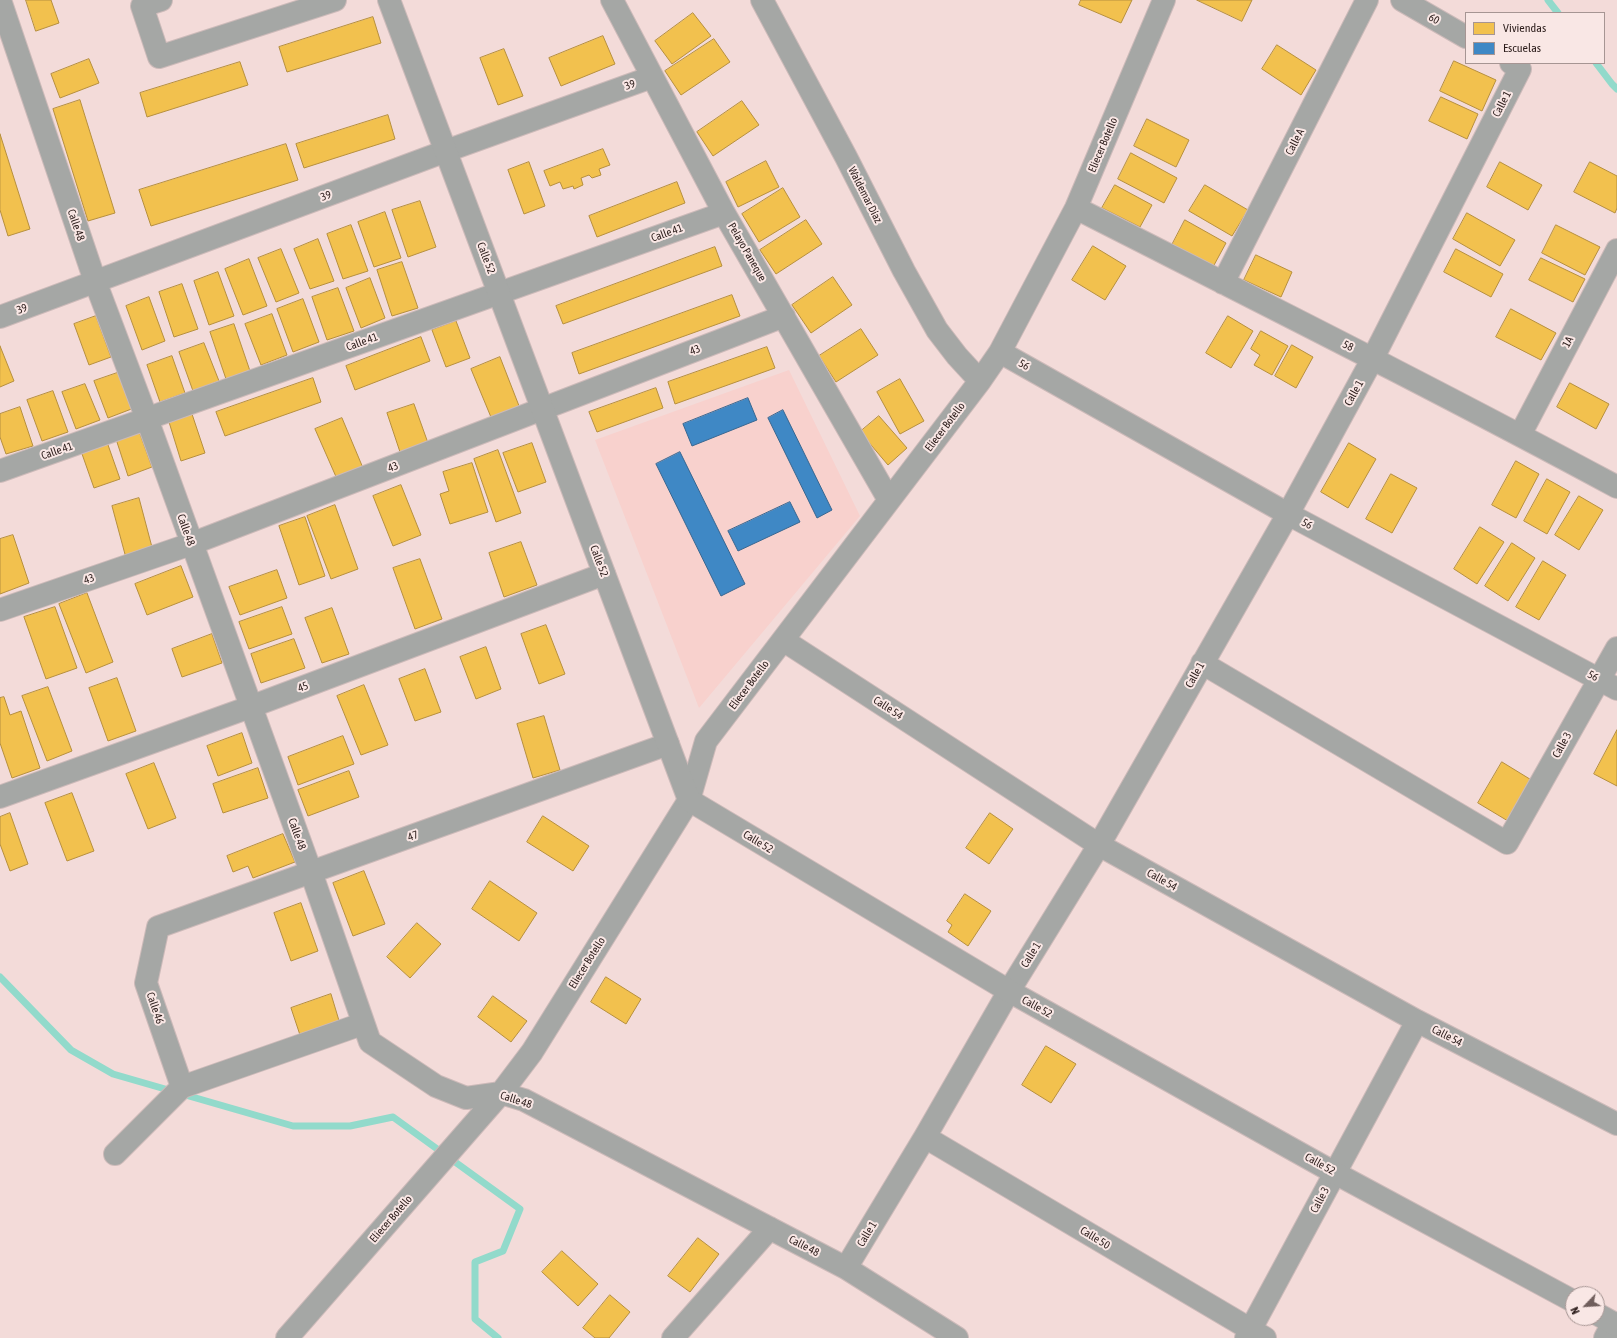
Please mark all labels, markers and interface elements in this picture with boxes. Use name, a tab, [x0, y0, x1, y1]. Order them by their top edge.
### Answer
street label: 60	[1426, 11, 1442, 27]
legend	[1465, 12, 1605, 64]
text: Viviendas	[1503, 21, 1546, 35]
text: Escuelas	[1503, 41, 1541, 55]
street label: 39	[623, 77, 637, 93]
street label: Calle 1	[1490, 89, 1514, 119]
street label: Eliecer Botello	[1086, 116, 1120, 174]
street label: Calle A	[1283, 127, 1307, 157]
street label: Waldemar Díaz	[845, 165, 885, 225]
street label: 39	[319, 188, 333, 204]
street label: Calle 48	[64, 207, 88, 243]
street label: Pelayo Paneque	[725, 220, 769, 284]
street label: Calle 41	[649, 221, 685, 245]
street label: Calle 52	[474, 240, 498, 276]
street label: 39	[15, 301, 29, 317]
street label: Calle 41	[344, 330, 380, 354]
street label: 1A	[1560, 334, 1576, 350]
street label: 58	[1340, 338, 1356, 354]
street label: 43	[688, 342, 702, 358]
street label: 56	[1016, 357, 1032, 373]
street label: Calle 1	[1342, 378, 1366, 408]
street label: Eliecer Botello	[922, 400, 968, 454]
street label: Calle 41	[39, 439, 75, 463]
street label: 43	[386, 459, 400, 475]
street label: Calle 48	[174, 512, 198, 548]
street label: 56	[1299, 516, 1315, 532]
street label: Calle 52	[587, 543, 611, 579]
street label: 43	[82, 571, 96, 587]
street label: Eliecer Botello	[726, 658, 772, 712]
street label: Calle 1	[1183, 660, 1207, 690]
street label: 56	[1585, 668, 1601, 684]
street label: 45	[296, 679, 310, 695]
street label: Calle 54	[871, 694, 905, 722]
street label: Calle 3	[1550, 730, 1574, 760]
street label: Calle 48	[285, 816, 309, 852]
street label: 47	[406, 828, 420, 844]
street label: Calle 52	[741, 828, 775, 856]
street label: Calle 54	[1145, 866, 1179, 894]
street label: Eliecer Botello	[566, 935, 608, 991]
street label: Calle 1	[1018, 940, 1044, 970]
street label: Calle 46	[143, 990, 167, 1026]
street label: Calle 52	[1020, 993, 1054, 1021]
street label: Calle 54	[1429, 1023, 1465, 1049]
street label: Calle 48	[498, 1089, 534, 1111]
street label: Calle 52	[1303, 1150, 1337, 1178]
street label: Calle 3	[1308, 1185, 1332, 1215]
street label: Eliecer Botello	[367, 1193, 415, 1245]
street label: Calle 1	[854, 1219, 880, 1249]
street label: Calle 50	[1078, 1224, 1112, 1252]
street label: Calle 48	[786, 1233, 822, 1259]
north arrow	[1565, 1286, 1605, 1326]
text: N	[1568, 1305, 1582, 1316]

